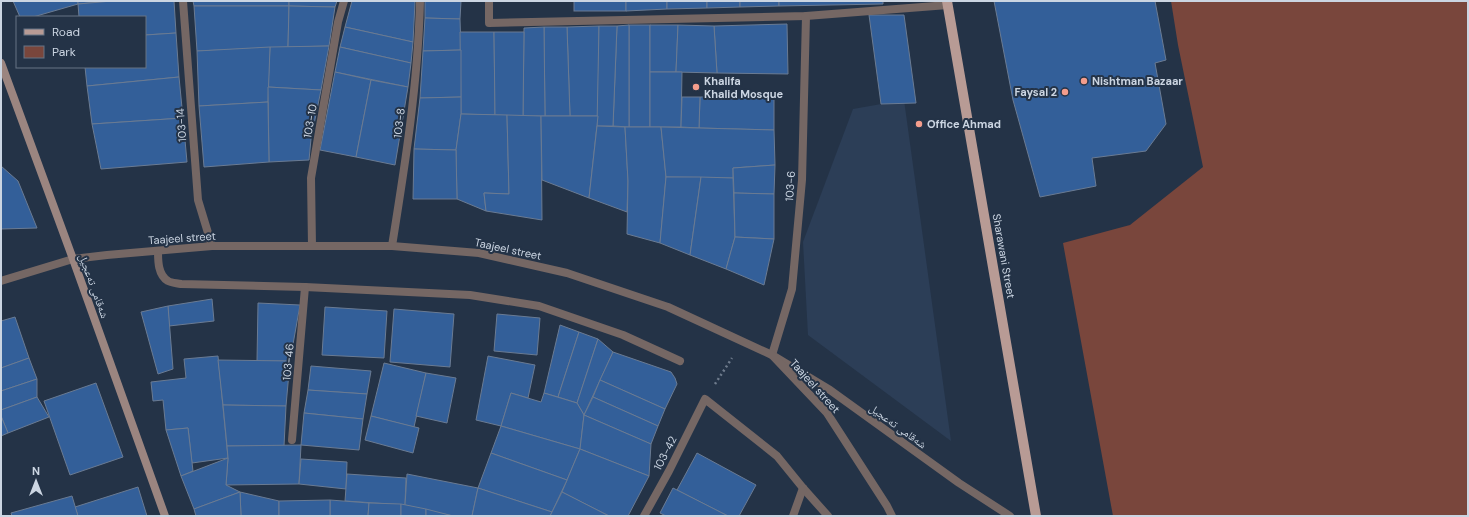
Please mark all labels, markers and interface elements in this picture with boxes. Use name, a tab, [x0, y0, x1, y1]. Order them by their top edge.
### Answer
legend	[16, 16, 146, 68]
text: Road	[52, 24, 80, 40]
text: Park	[52, 44, 76, 60]
place label: Khalifa Khalid Mosque	[704, 74, 783, 101]
place label: Nishtman Bazaar	[1092, 74, 1183, 88]
marker: Nishtman Bazaar	[1079, 76, 1089, 86]
marker: Khalifa Khalid Mosque	[691, 82, 701, 92]
place label: Faysal 2	[1015, 85, 1057, 99]
marker: Faysal 2	[1060, 87, 1070, 97]
street label: 103-10	[300, 103, 320, 139]
street label: 103-14	[173, 107, 189, 142]
street label: 103-8	[390, 107, 408, 139]
place label: Office Ahmad	[927, 117, 1001, 131]
marker: Office Ahmad	[914, 119, 924, 129]
street label: 103-6	[782, 170, 798, 202]
street label: Sharawani Street	[990, 212, 1018, 300]
street label: Taajeel street	[148, 229, 216, 247]
street label: Taajeel street	[473, 235, 543, 263]
street label: شەقامی تەعجیل	[76, 252, 112, 320]
street label: 103-46	[279, 343, 297, 381]
street label: Taajeel street	[787, 356, 843, 416]
street label: شەقامی تەعجیل	[867, 401, 929, 451]
street label: 103-42	[650, 434, 680, 472]
north arrow	[16, 461, 56, 501]
text: N	[32, 464, 40, 478]

